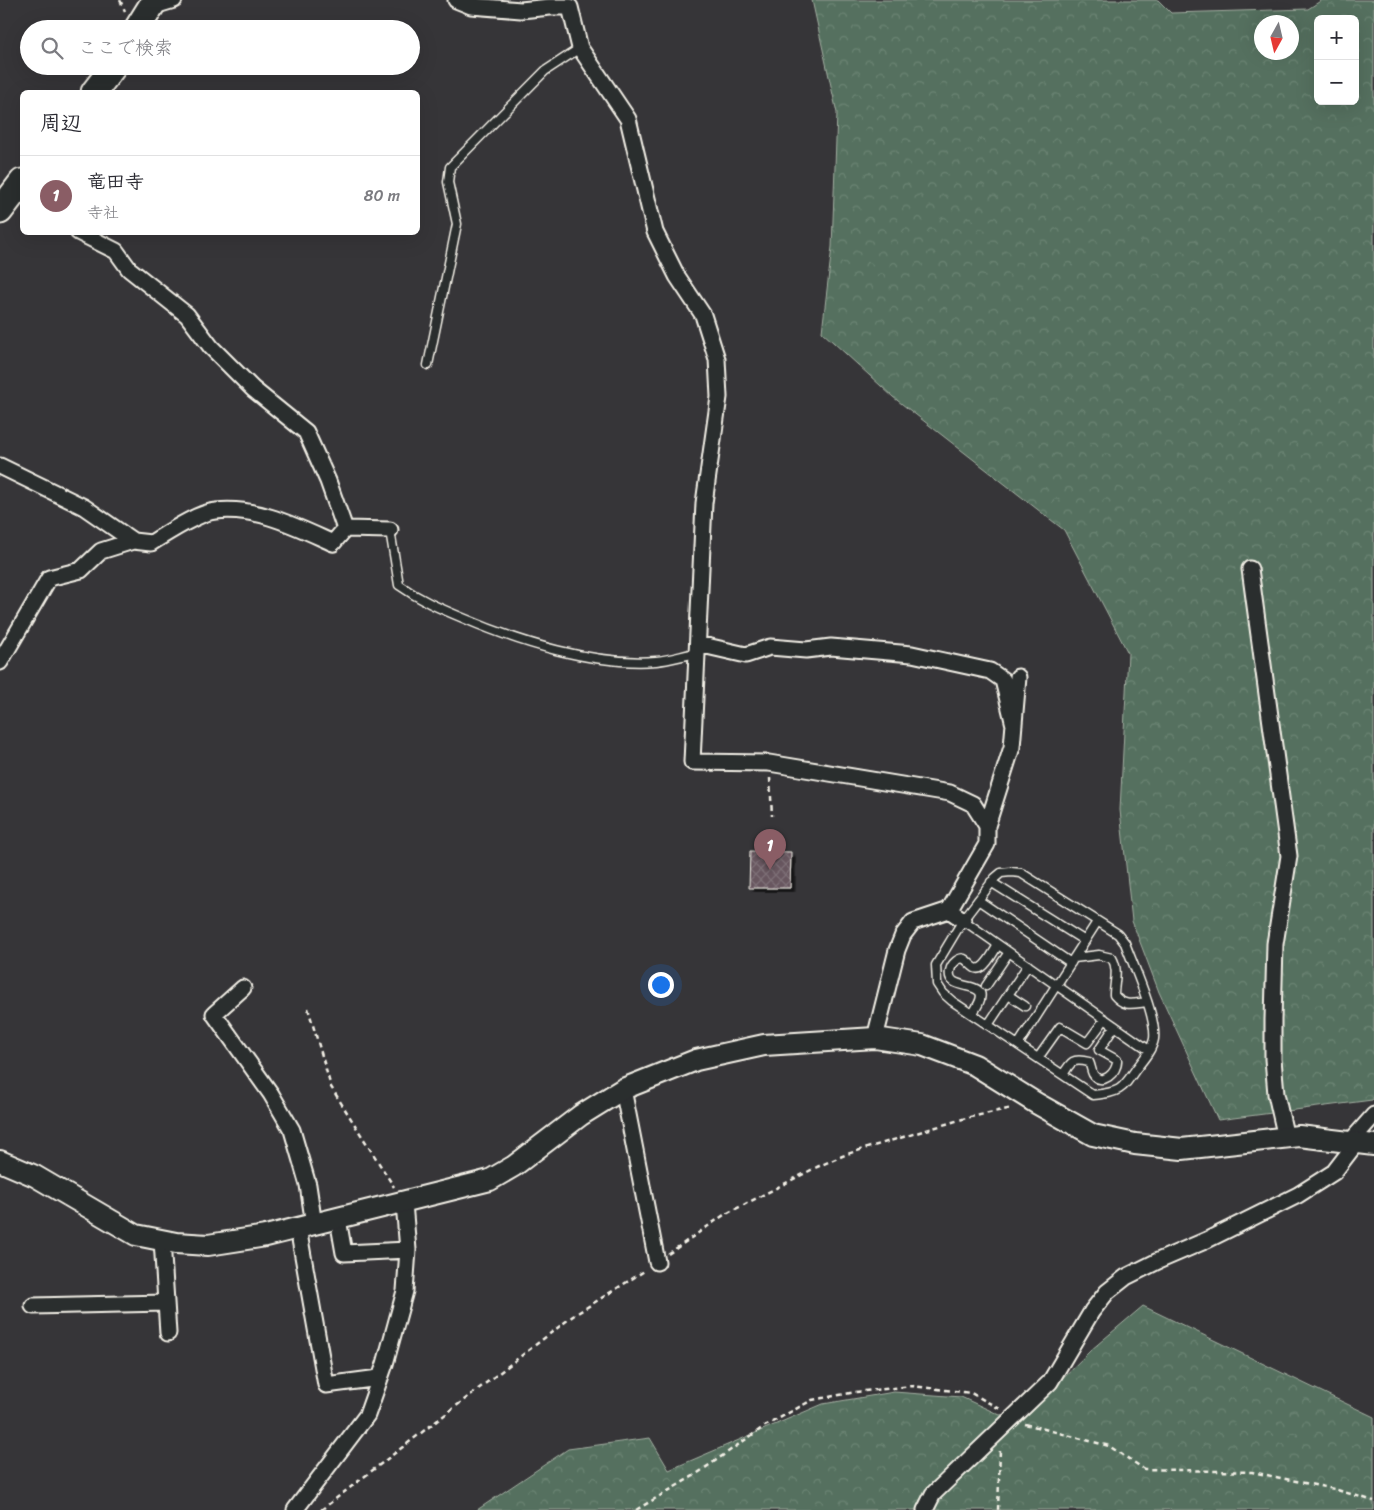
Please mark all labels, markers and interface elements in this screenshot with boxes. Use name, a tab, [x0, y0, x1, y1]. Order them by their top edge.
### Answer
north arrow	[1254, 15, 1299, 60]
map controls	[1314, 15, 1359, 105]
button: +	[1314, 15, 1359, 60]
search box	[20, 20, 420, 75]
text: ここで検索	[78, 31, 173, 64]
icon: search	[38, 34, 66, 62]
button: −	[1314, 60, 1359, 105]
text: 周辺	[40, 104, 82, 142]
text: 竜田寺	[87, 165, 144, 198]
text: 1	[53, 181, 59, 210]
text: 80 m	[364, 181, 400, 210]
text: 寺社	[87, 198, 119, 227]
pin: 1	[754, 829, 786, 870]
your location	[648, 972, 674, 998]

